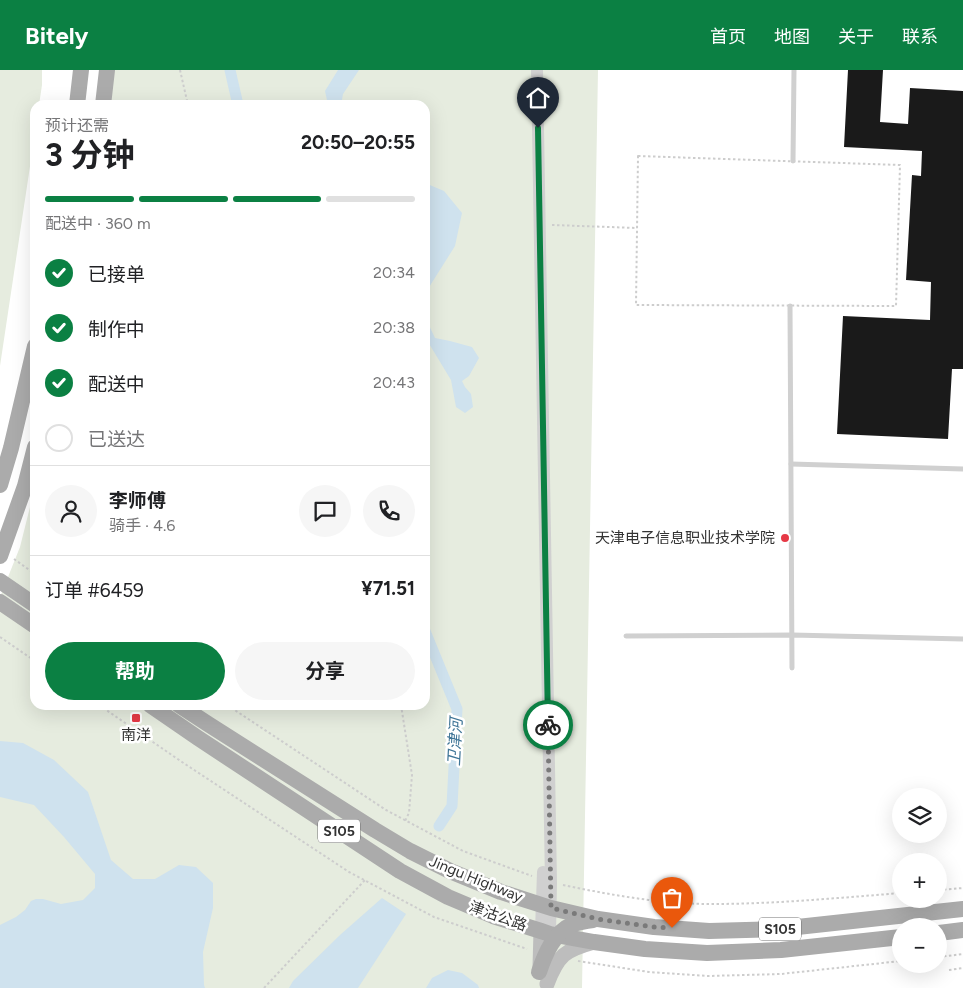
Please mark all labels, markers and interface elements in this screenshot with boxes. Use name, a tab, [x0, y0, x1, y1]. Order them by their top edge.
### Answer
text: Bitely	[25, 21, 88, 50]
text: 首页	[710, 26, 746, 48]
text: 地图	[774, 26, 810, 48]
text: 关于	[838, 26, 874, 48]
text: 联系	[902, 26, 938, 48]
pin	[517, 77, 559, 128]
icon: home	[524, 84, 552, 112]
text: 预计还需	[45, 116, 109, 135]
text: 20:50–20:55	[301, 131, 415, 154]
text: 3 分钟	[45, 136, 134, 174]
text: 配送中 · 360 m	[45, 214, 151, 233]
icon: check	[45, 259, 73, 287]
text: 已接单	[88, 263, 145, 286]
text: 20:34	[373, 263, 415, 282]
icon: check	[45, 314, 73, 342]
text: 制作中	[88, 318, 145, 341]
text: 20:38	[373, 318, 415, 337]
icon: check	[45, 369, 73, 397]
text: 配送中	[88, 373, 145, 396]
text: 20:43	[373, 373, 415, 392]
text: 已送达	[88, 428, 145, 451]
button: person	[45, 485, 97, 537]
button: chat	[299, 485, 351, 537]
button: phone	[363, 485, 415, 537]
text: 李师傅	[109, 489, 166, 512]
text: 骑手 · 4.6	[109, 516, 175, 535]
place label: 天津电子信息职业技术学院	[595, 529, 775, 547]
marker: 天津电子信息职业技术学院	[779, 532, 791, 544]
text: ¥71.51	[361, 577, 415, 600]
text: 订单 #6459	[45, 579, 144, 602]
button: 帮助	[45, 642, 225, 700]
button: 分享	[235, 642, 415, 700]
courier	[523, 700, 573, 750]
icon: bike	[534, 711, 562, 739]
marker: 南洋	[130, 712, 142, 724]
water label: 卫津河	[444, 715, 466, 766]
place label: 南洋	[121, 726, 151, 744]
map controls	[892, 788, 947, 973]
button: layers	[892, 788, 947, 843]
road number: S105	[318, 819, 360, 842]
street label: Jingu Highway	[427, 852, 525, 906]
button: +	[892, 853, 947, 908]
pin	[651, 877, 693, 928]
icon: bag	[658, 884, 686, 912]
street label: 津沽公路	[467, 897, 529, 935]
road number: S105	[759, 918, 801, 941]
button: −	[892, 918, 947, 973]

